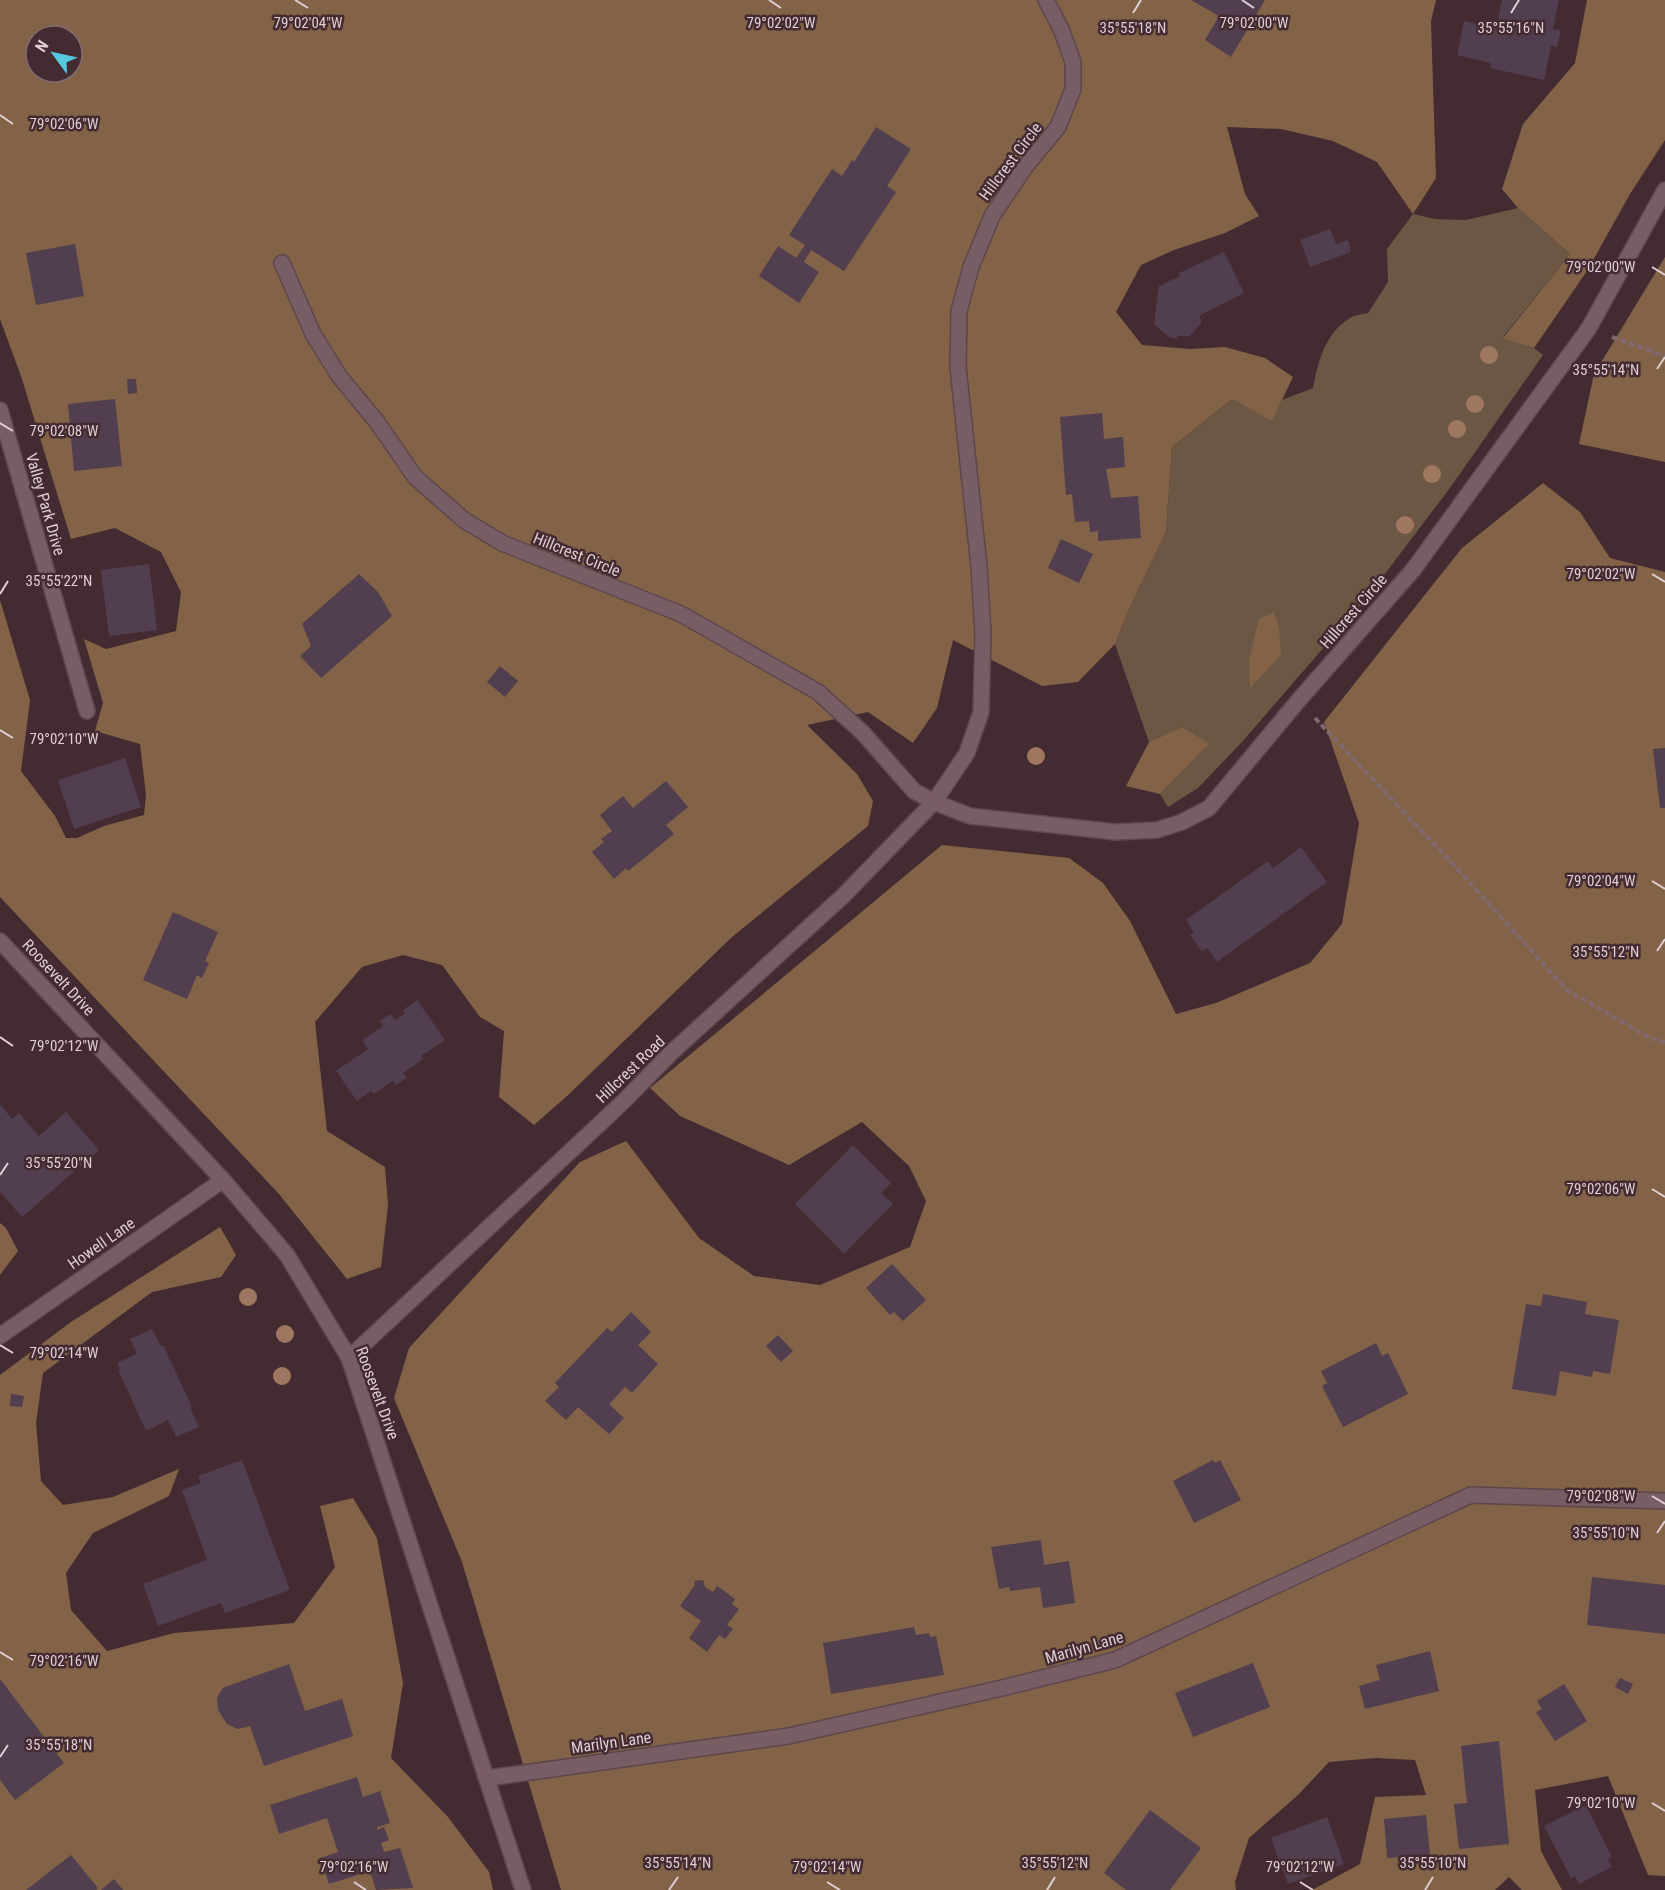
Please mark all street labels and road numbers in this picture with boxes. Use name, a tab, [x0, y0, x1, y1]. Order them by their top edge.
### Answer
street label: Hillcrest Circle	[975, 119, 1046, 204]
street label: Valley Park Drive	[22, 451, 69, 557]
street label: Hillcrest Circle	[530, 528, 623, 581]
street label: Hillcrest Circle	[1316, 570, 1391, 652]
street label: Roosevelt Drive	[18, 935, 99, 1019]
street label: Hillcrest Road	[592, 1032, 669, 1107]
street label: Howell Lane	[64, 1213, 138, 1273]
street label: Roosevelt Drive	[352, 1344, 403, 1442]
street label: Marilyn Lane	[1043, 1627, 1125, 1668]
street label: Marilyn Lane	[570, 1727, 652, 1758]

